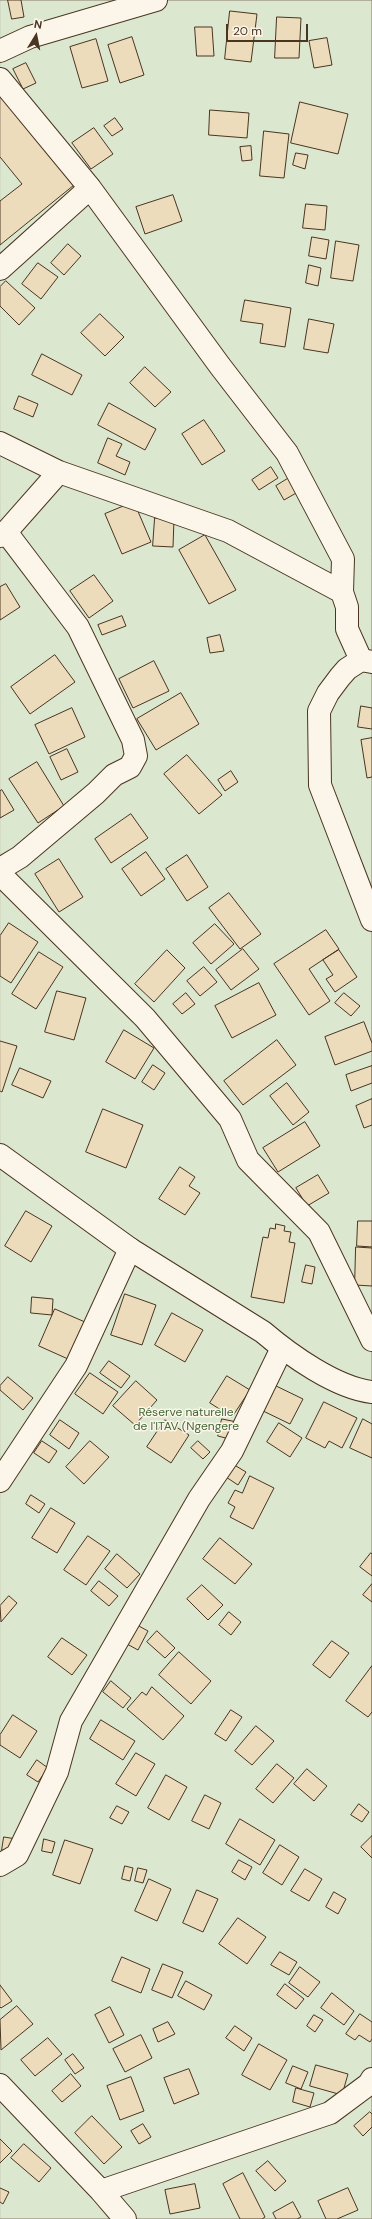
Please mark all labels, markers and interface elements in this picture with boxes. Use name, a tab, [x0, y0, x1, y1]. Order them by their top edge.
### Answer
north arrow	[16, 16, 56, 56]
scale bar	[228, 16, 310, 42]
text: N	[33, 17, 43, 32]
text: 20 m	[233, 23, 262, 39]
park label: Réserve naturelle de l'ITAV (Ngengere	[133, 1406, 239, 1434]

